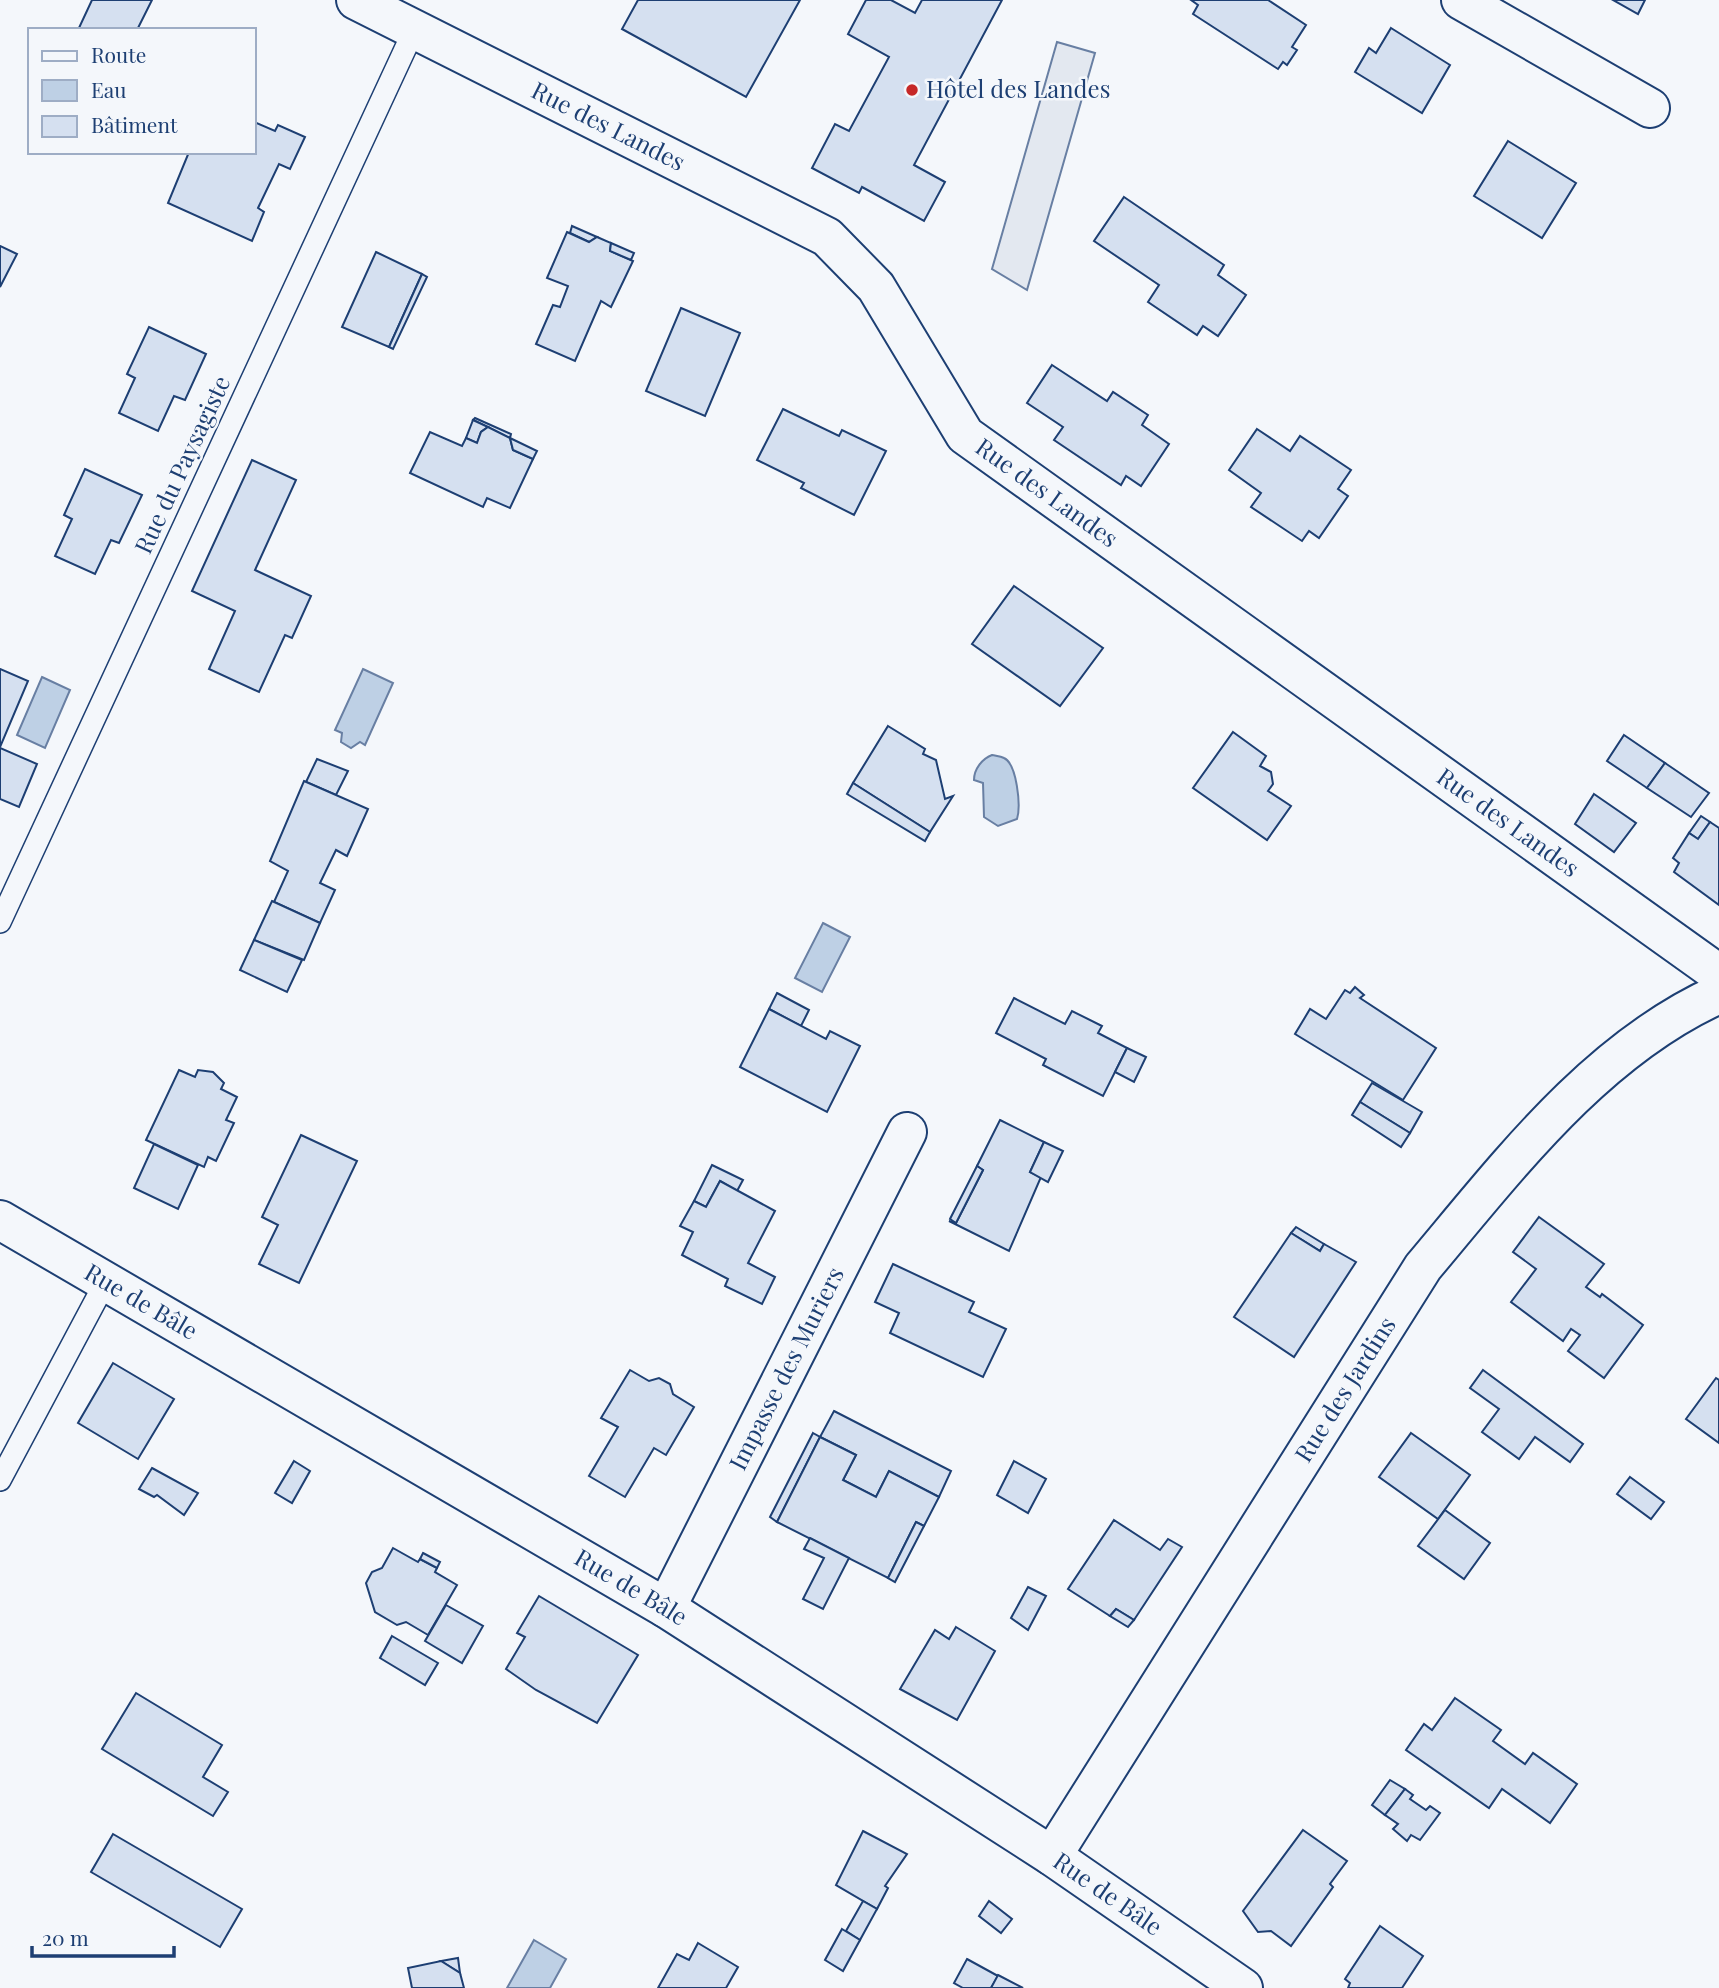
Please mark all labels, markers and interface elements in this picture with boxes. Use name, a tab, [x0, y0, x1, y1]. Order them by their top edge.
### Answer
legend	[28, 28, 256, 154]
text: Route	[91, 40, 146, 68]
place label: Hôtel des Landes	[926, 72, 1110, 104]
street label: Rue des Landes	[527, 73, 691, 177]
text: Eau	[91, 75, 126, 103]
marker: Hôtel des Landes	[904, 82, 920, 98]
text: Bâtiment	[91, 110, 178, 138]
street label: Rue du Paysagiste	[126, 370, 236, 558]
street label: Rue des Landes	[970, 430, 1125, 553]
street label: Rue des Landes	[1431, 759, 1586, 883]
street label: Rue de Bâle	[80, 1255, 204, 1346]
street label: Impasse des Muriers	[720, 1261, 850, 1475]
street label: Rue des Jardins	[1286, 1310, 1402, 1467]
street label: Rue de Bâle	[570, 1540, 694, 1632]
street label: Rue de Bâle	[1048, 1844, 1169, 1942]
scale bar	[32, 1914, 173, 1958]
text: 20 m	[42, 1923, 89, 1951]

